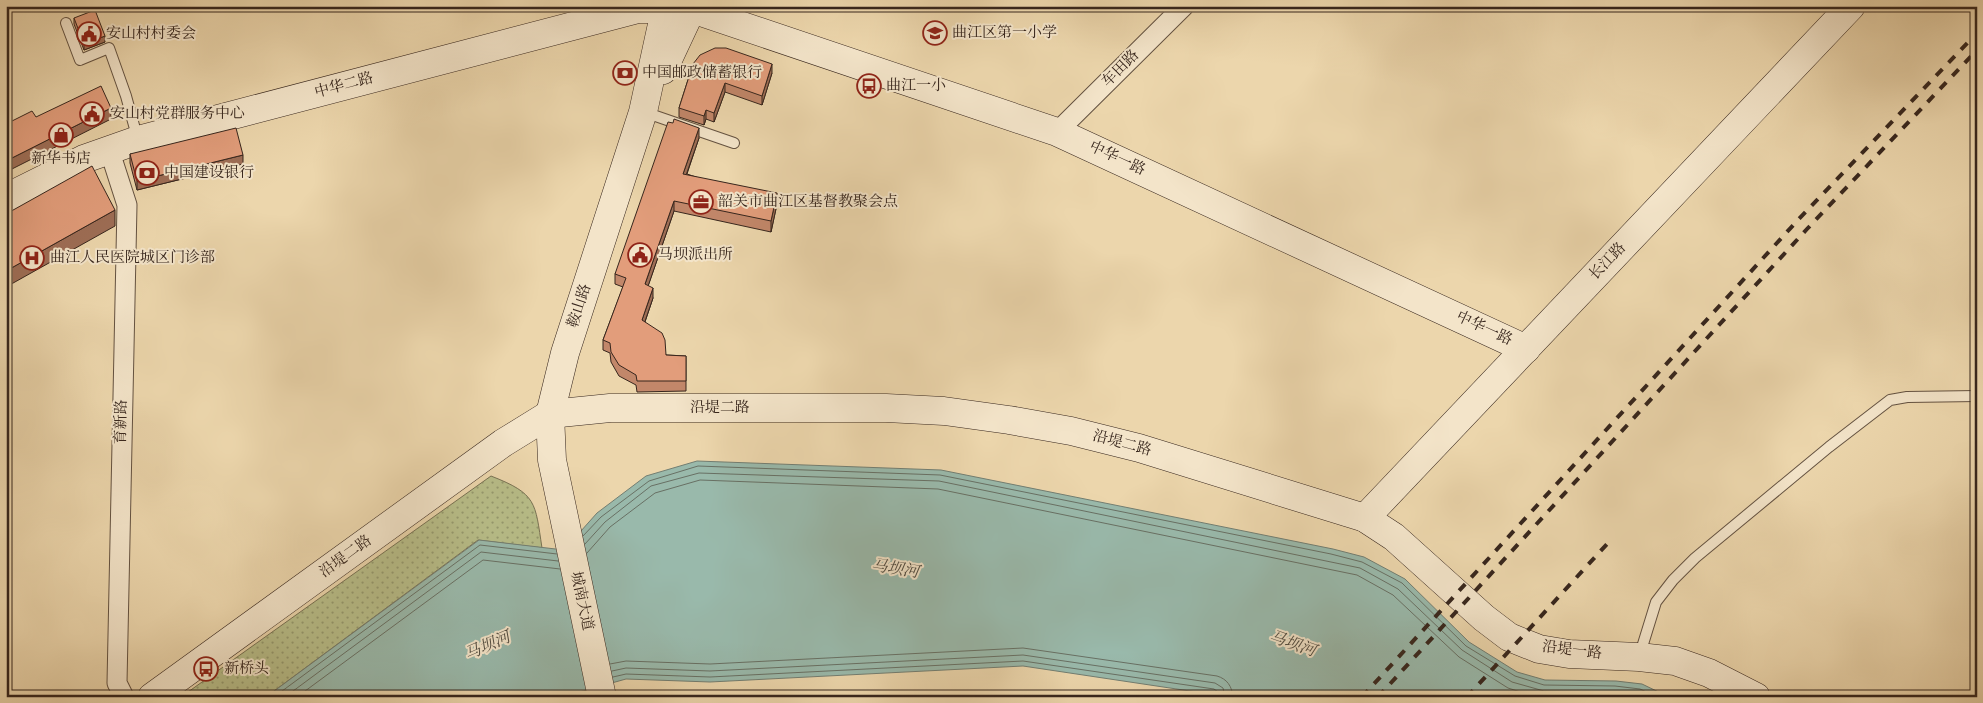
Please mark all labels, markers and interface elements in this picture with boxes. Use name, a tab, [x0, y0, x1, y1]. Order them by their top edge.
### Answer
school or university icon: 曲江区第一小学	[922, 20, 948, 46]
public building icon: 安山村村委会	[76, 21, 102, 47]
place label: 曲江区第一小学	[952, 23, 1057, 44]
place label: 安山村村委会	[106, 24, 196, 45]
street label: 车田路	[1098, 46, 1144, 92]
bank icon: 中国邮政储蓄银行	[612, 60, 638, 86]
place label: 中国邮政储蓄银行	[642, 63, 762, 84]
street label: 中华二路	[312, 68, 376, 104]
bus stop icon: 曲江一小	[856, 73, 882, 99]
place label: 曲江一小	[886, 76, 946, 97]
public building icon: 安山村党群服务中心	[79, 101, 105, 127]
place label: 安山村党群服务中心	[110, 104, 245, 125]
shop icon: 新华书店	[48, 122, 74, 148]
street label: 中华一路	[1085, 137, 1149, 181]
place label: 新华书店	[31, 149, 91, 170]
bank icon: 中国建设银行	[134, 160, 160, 186]
place label: 中国建设银行	[164, 163, 254, 184]
office icon: 韶关市曲江区基督教聚会点	[688, 189, 714, 215]
place label: 韶关市曲江区基督教聚会点	[718, 192, 898, 213]
street label: 长江路	[1585, 239, 1631, 285]
public building icon: 马坝派出所	[627, 242, 653, 268]
hospital icon: 曲江人民医院城区门诊部	[19, 245, 45, 271]
place label: 马坝派出所	[658, 245, 733, 266]
place label: 曲江人民医院城区门诊部	[50, 248, 215, 269]
street label: 鞍山路	[563, 281, 597, 331]
street label: 中华一路	[1452, 307, 1516, 351]
street label: 沿堤二路	[690, 398, 750, 419]
street label: 育新路	[111, 399, 133, 445]
street label: 沿堤二路	[1090, 426, 1154, 462]
street label: 沿堤二路	[316, 531, 376, 583]
water label: 马坝河	[869, 555, 923, 586]
street label: 城南大道	[564, 569, 598, 633]
water label: 马坝河	[461, 626, 517, 667]
water label: 马坝河	[1266, 626, 1321, 665]
street label: 沿堤一路	[1541, 637, 1603, 665]
bus stop icon: 新桥头	[193, 656, 219, 682]
place label: 新桥头	[224, 659, 269, 680]

